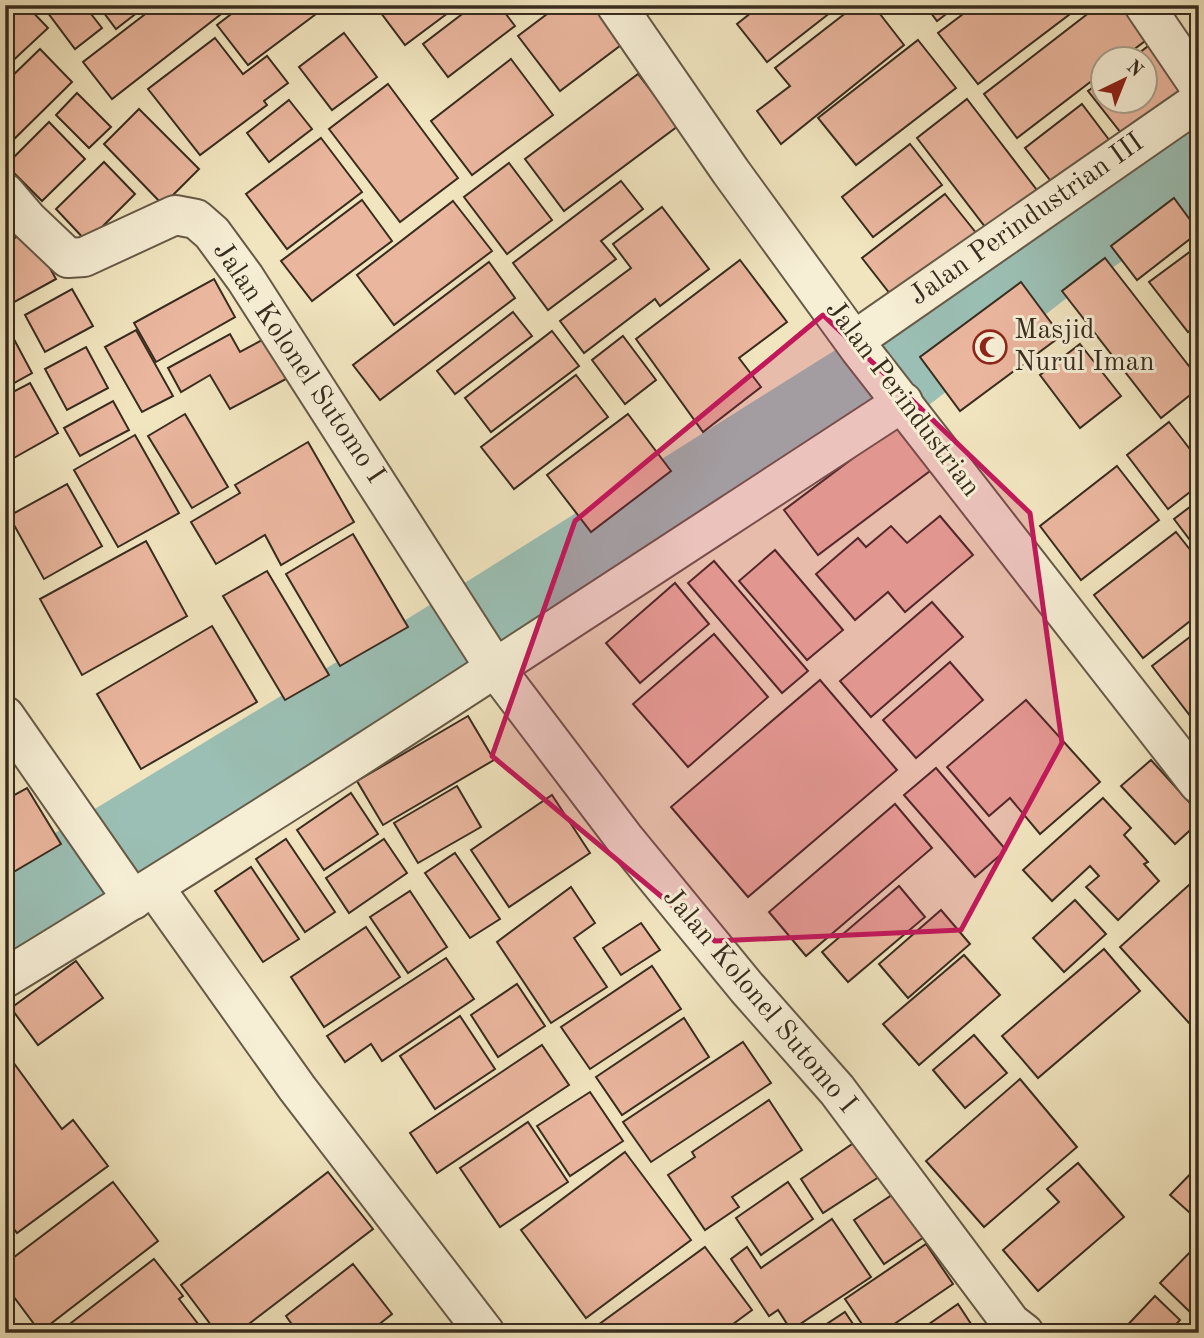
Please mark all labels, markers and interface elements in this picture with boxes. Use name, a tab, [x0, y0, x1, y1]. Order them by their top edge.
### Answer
north arrow	[1088, 46, 1158, 116]
text: N	[1122, 57, 1146, 82]
street label: Jalan Perindustrian III	[905, 129, 1149, 311]
street label: Jalan Kolonel Sutomo I	[207, 237, 389, 489]
street label: Jalan Perindustrian	[819, 296, 985, 502]
place label: Masjid Nurul Iman	[1014, 317, 1155, 377]
mosque icon: Masjid Nurul Iman	[971, 328, 1009, 366]
street label: Jalan Kolonel Sutomo I	[657, 883, 861, 1119]

